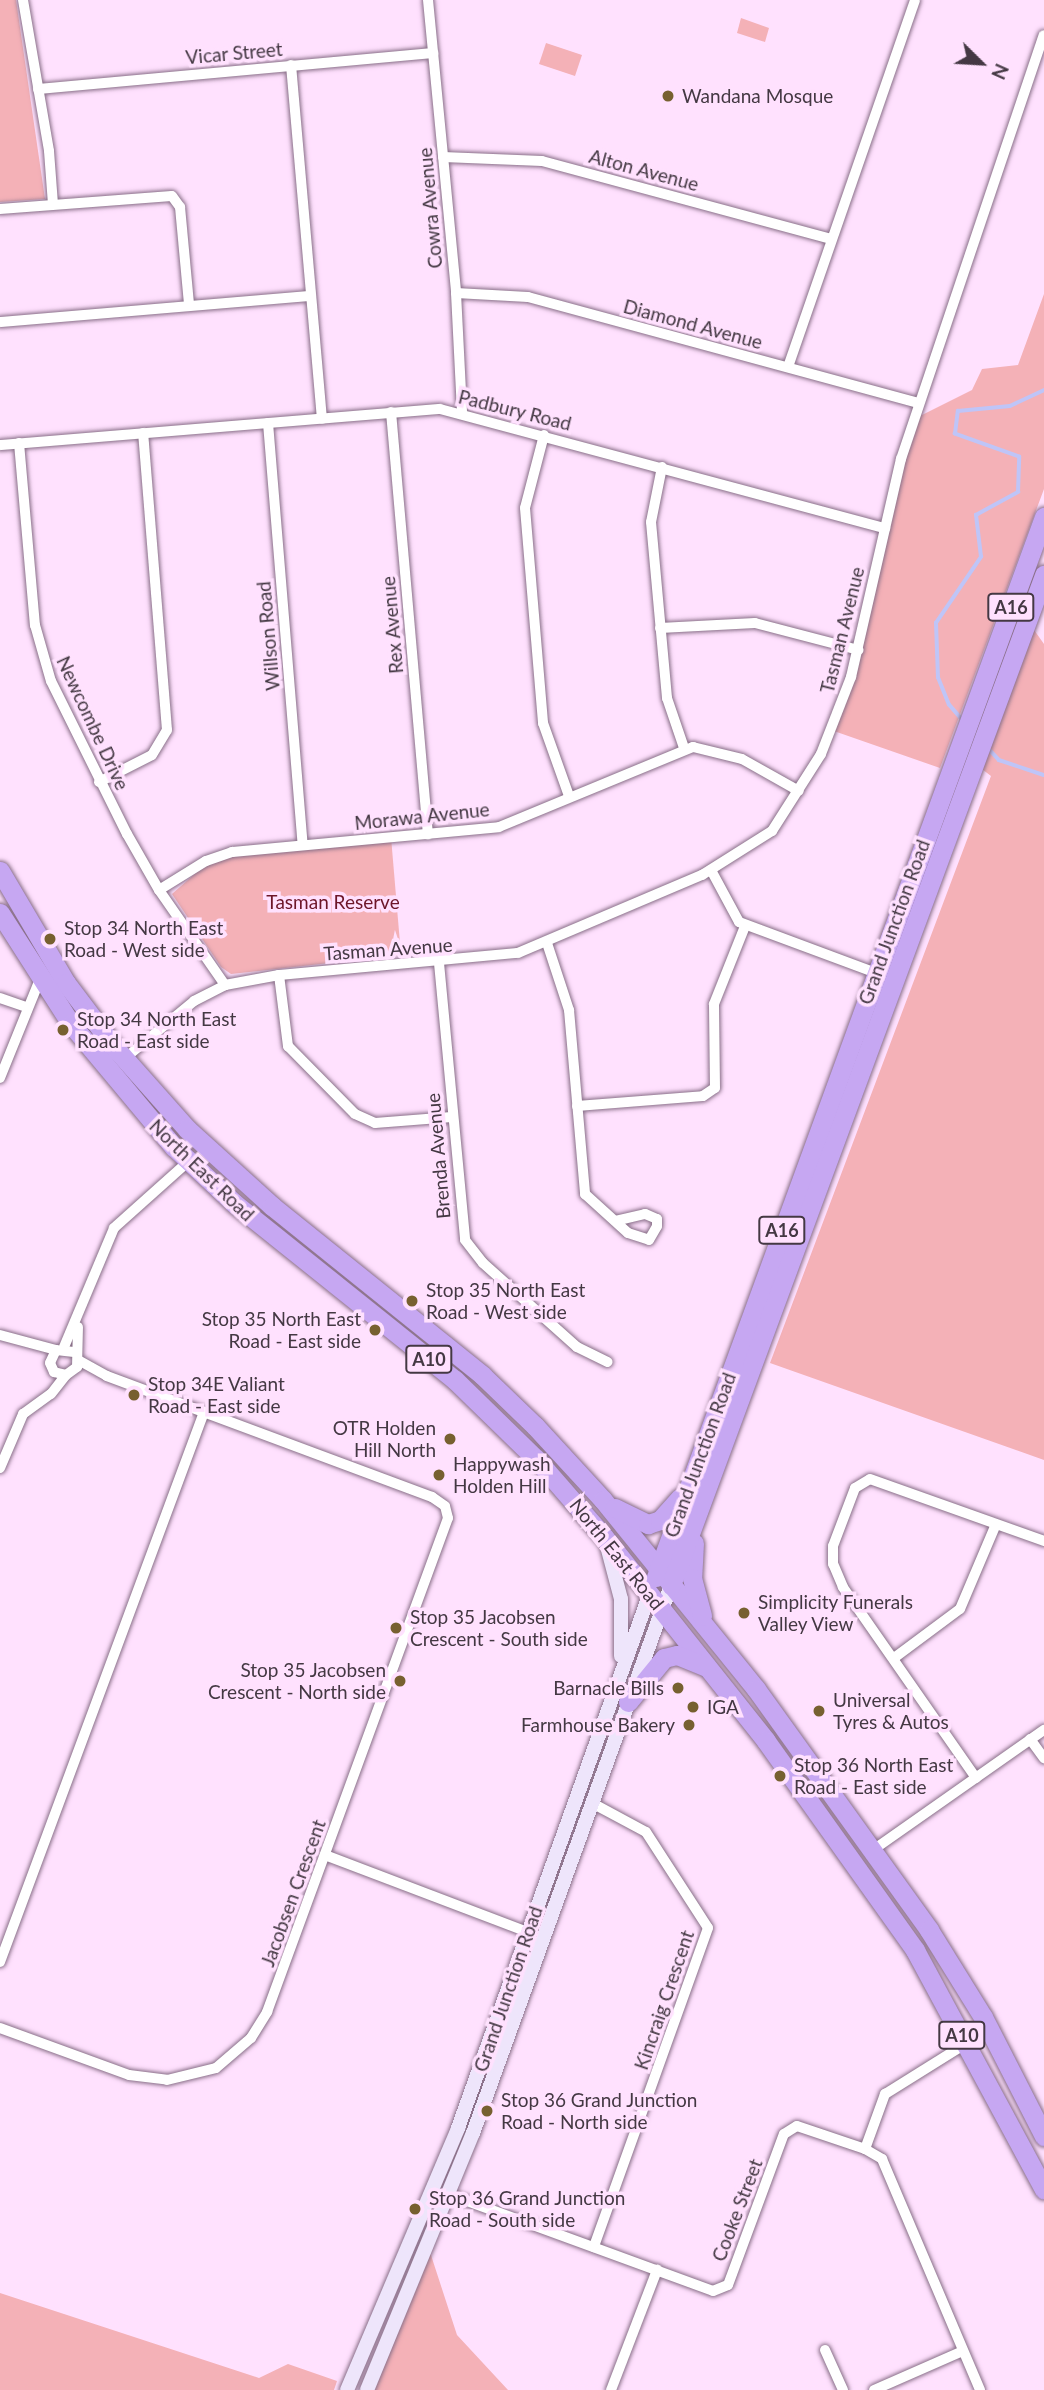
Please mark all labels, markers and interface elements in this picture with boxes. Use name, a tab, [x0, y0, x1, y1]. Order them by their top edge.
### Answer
north arrow	[946, 28, 1016, 98]
street label: Vicar Street	[184, 37, 284, 69]
text: N	[987, 60, 1014, 83]
place label: Wandana Mosque	[682, 85, 833, 107]
marker: Wandana Mosque	[660, 88, 676, 104]
street label: Alton Avenue	[586, 144, 702, 196]
street label: Cowra Avenue	[413, 146, 447, 270]
street label: Diamond Avenue	[621, 294, 765, 354]
street label: Padbury Road	[456, 385, 574, 435]
street label: Tasman Avenue	[815, 564, 869, 696]
street label: Rex Avenue	[376, 575, 408, 675]
street label: Willson Road	[252, 580, 284, 692]
road number: A16	[986, 592, 1036, 622]
street label: Newcombe Drive	[52, 652, 134, 794]
street label: Morawa Avenue	[353, 798, 491, 834]
street label: Grand Junction Road	[854, 836, 934, 1008]
park label: Tasman Reserve	[266, 891, 400, 913]
place label: Stop 34 North East Road - West side	[64, 917, 223, 961]
marker: Stop 34 North East Road - West side	[42, 931, 58, 947]
street label: Tasman Avenue	[322, 933, 454, 965]
place label: Stop 34 North East Road - East side	[77, 1008, 236, 1052]
marker: Stop 34 North East Road - East side	[55, 1022, 71, 1038]
street label: Brenda Avenue	[421, 1092, 455, 1220]
street label: North East Road	[145, 1114, 259, 1226]
road number: A16	[758, 1216, 806, 1245]
place label: Stop 35 North East Road - West side	[426, 1279, 585, 1323]
marker: Stop 35 North East Road - West side	[404, 1293, 420, 1309]
place label: Stop 35 North East Road - East side	[202, 1308, 361, 1352]
marker: Stop 35 North East Road - East side	[367, 1322, 383, 1338]
road number: A10	[404, 1344, 453, 1374]
street label: Grand Junction Road	[660, 1369, 740, 1541]
place label: Stop 34E Valiant Road - East side	[148, 1373, 285, 1417]
marker: Stop 34E Valiant Road - East side	[126, 1387, 142, 1403]
place label: OTR Holden Hill North	[333, 1417, 436, 1461]
marker: OTR Holden Hill North	[442, 1431, 458, 1447]
place label: Happywash Holden Hill	[453, 1453, 551, 1497]
marker: Happywash Holden Hill	[431, 1467, 447, 1483]
street label: North East Road	[565, 1494, 669, 1614]
place label: Simplicity Funerals Valley View	[758, 1591, 913, 1635]
marker: Simplicity Funerals Valley View	[736, 1605, 752, 1621]
place label: Stop 35 Jacobsen Crescent - South side	[410, 1606, 588, 1650]
marker: Stop 35 Jacobsen Crescent - South side	[388, 1620, 404, 1636]
place label: Stop 35 Jacobsen Crescent - North side	[208, 1659, 386, 1703]
marker: Stop 35 Jacobsen Crescent - North side	[392, 1673, 408, 1689]
place label: Barnacle Bills	[553, 1677, 664, 1699]
marker: Barnacle Bills	[670, 1680, 686, 1696]
place label: Universal Tyres & Autos	[833, 1689, 949, 1733]
place label: IGA	[707, 1696, 739, 1718]
marker: IGA	[685, 1699, 701, 1715]
marker: Universal Tyres & Autos	[811, 1703, 827, 1719]
place label: Farmhouse Bakery	[521, 1714, 675, 1736]
marker: Farmhouse Bakery	[681, 1717, 697, 1733]
place label: Stop 36 North East Road - East side	[794, 1754, 953, 1798]
marker: Stop 36 North East Road - East side	[772, 1768, 788, 1784]
street label: Jacobsen Crescent	[256, 1816, 330, 1970]
street label: Grand Junction Road	[469, 1903, 547, 2075]
street label: Kincraig Crescent	[629, 1927, 699, 2073]
road number: A10	[937, 2021, 986, 2050]
place label: Stop 36 Grand Junction Road - North side	[501, 2089, 698, 2133]
marker: Stop 36 Grand Junction Road - North side	[479, 2103, 495, 2119]
street label: Cooke Street	[707, 2155, 767, 2265]
place label: Stop 36 Grand Junction Road - South side	[429, 2187, 626, 2231]
marker: Stop 36 Grand Junction Road - South side	[407, 2201, 423, 2217]

